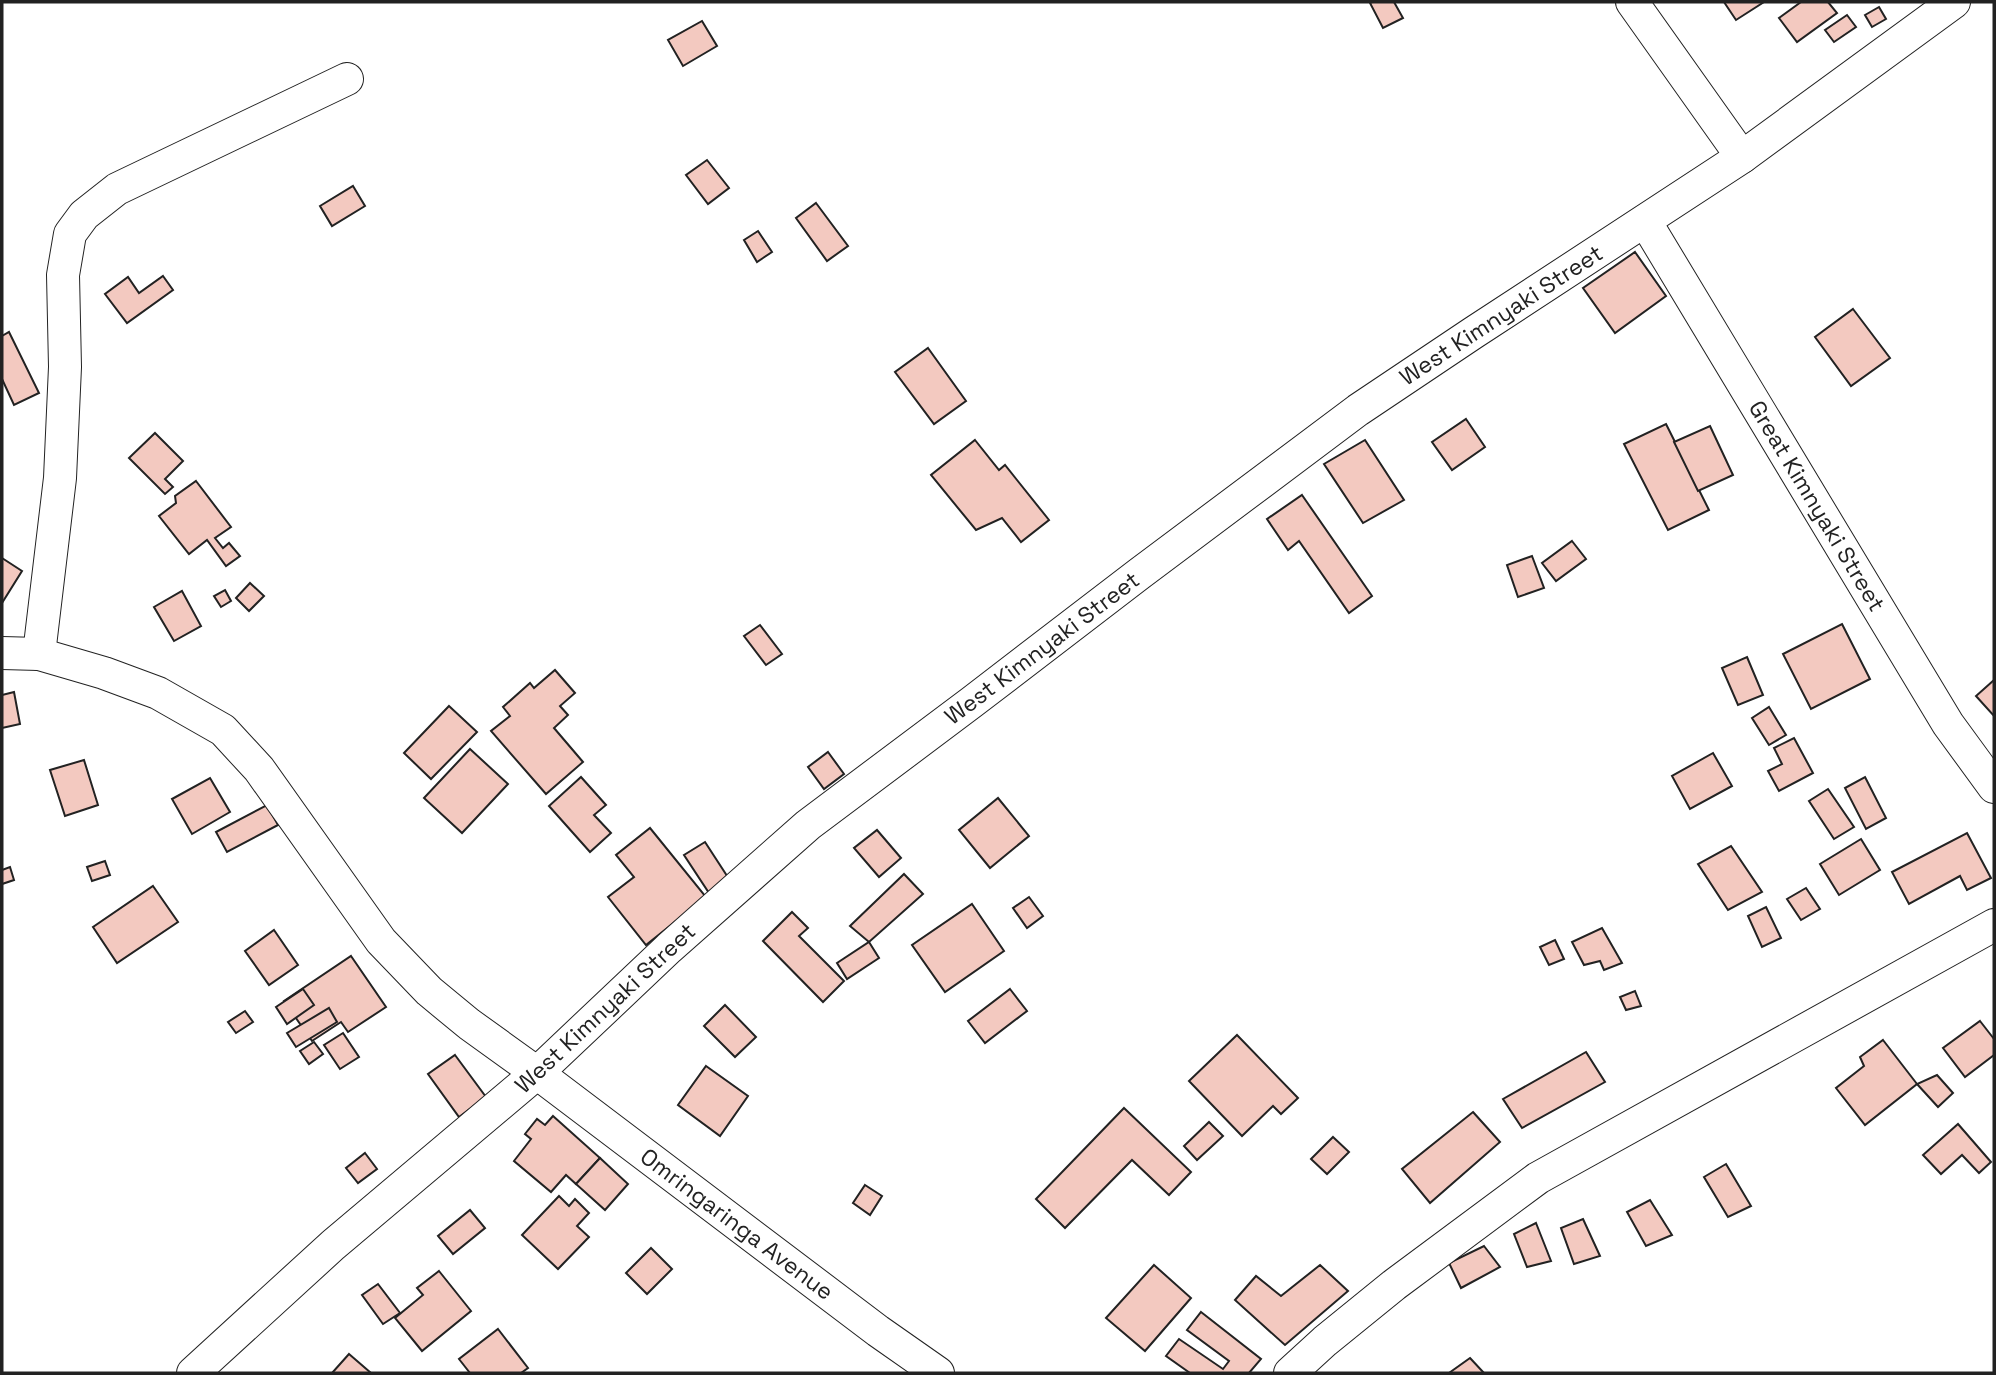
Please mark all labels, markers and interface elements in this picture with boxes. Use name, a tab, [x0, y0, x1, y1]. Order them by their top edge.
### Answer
street label: West Kimnyaki Street	[1394, 238, 1608, 392]
street label: Great Kimnyaki Street	[1742, 395, 1892, 617]
street label: West Kimnyaki Street	[938, 565, 1146, 731]
street label: West Kimnyaki Street	[508, 916, 702, 1100]
street label: Omringaringa Avenue	[634, 1141, 840, 1307]

